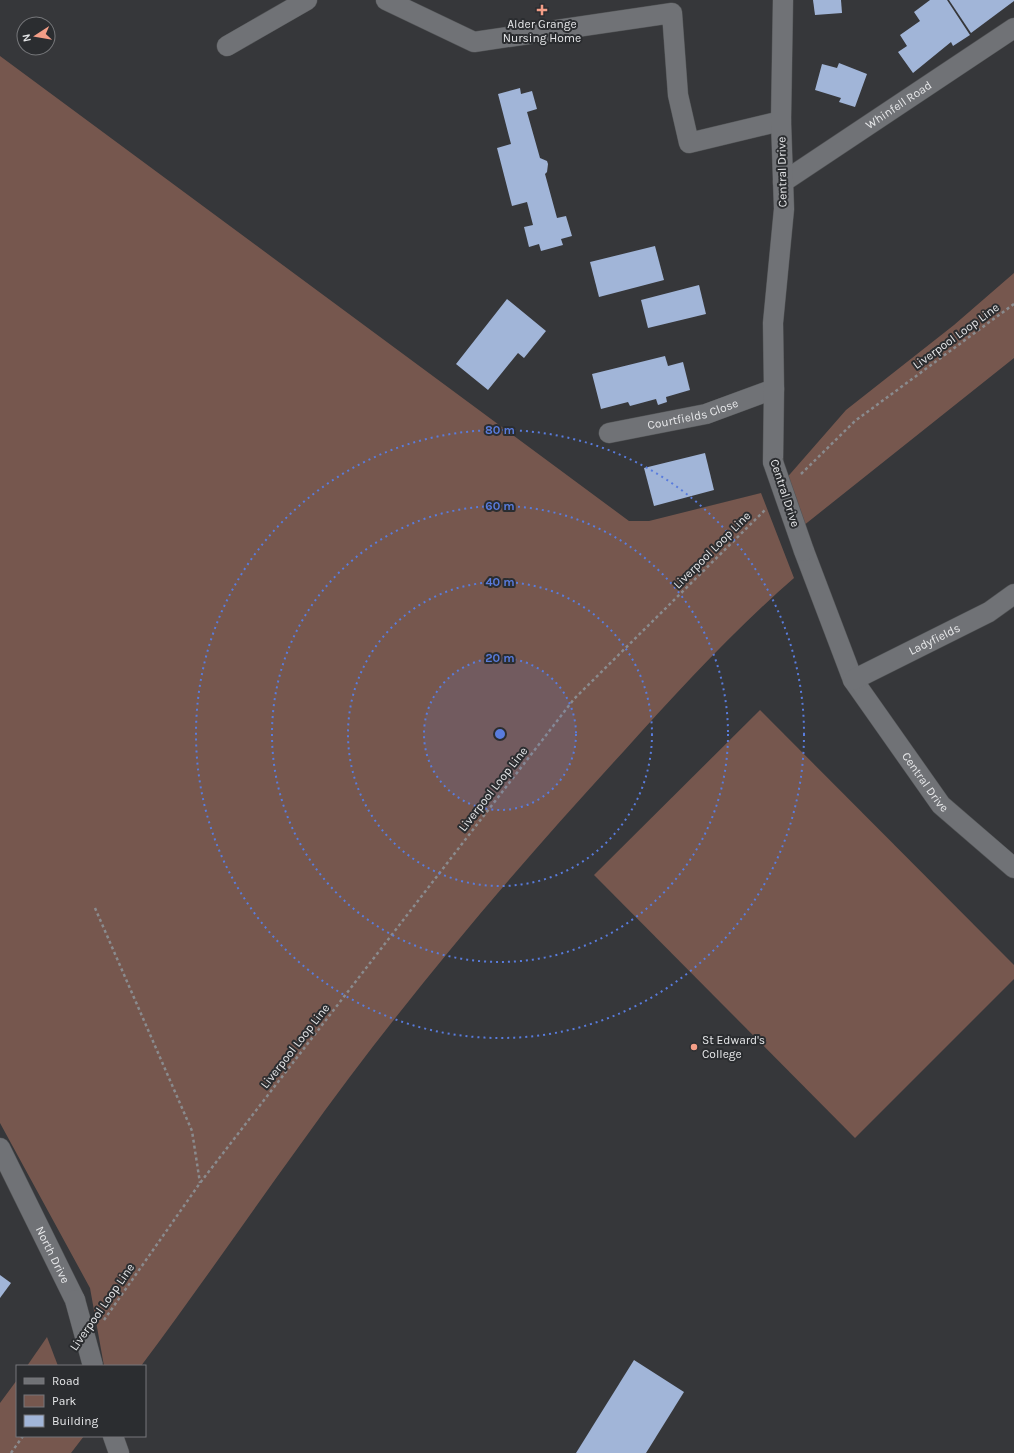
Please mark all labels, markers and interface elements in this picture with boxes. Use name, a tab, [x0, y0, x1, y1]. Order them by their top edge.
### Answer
marker: Alder Grange Nursing Home	[536, 4, 548, 16]
north arrow	[16, 16, 56, 56]
place label: Alder Grange Nursing Home	[503, 17, 581, 45]
text: N	[20, 33, 34, 43]
street label: Whinfell Road	[863, 78, 934, 132]
street label: Central Drive	[774, 137, 790, 207]
street label: Liverpool Loop Line	[910, 300, 1002, 372]
street label: Courtfields Close	[646, 396, 740, 432]
text: 80 m	[485, 423, 515, 437]
street label: Central Drive	[767, 457, 803, 529]
text: 60 m	[485, 499, 515, 513]
street label: Liverpool Loop Line	[671, 509, 753, 591]
text: 40 m	[485, 575, 515, 589]
street label: Ladyfields	[906, 621, 962, 658]
text: 20 m	[485, 651, 515, 665]
centre of rings	[493, 727, 507, 741]
street label: Liverpool Loop Line	[456, 744, 530, 834]
street label: Central Drive	[899, 749, 951, 815]
street label: Liverpool Loop Line	[258, 1001, 332, 1091]
place label: St Edward's College	[702, 1033, 765, 1061]
marker: St Edward's College	[689, 1042, 699, 1052]
street label: North Drive	[33, 1224, 73, 1286]
street label: Liverpool Loop Line	[67, 1261, 137, 1353]
legend	[16, 1365, 146, 1437]
text: Road	[52, 1374, 80, 1388]
text: Park	[52, 1394, 77, 1408]
text: Building	[52, 1414, 99, 1428]

